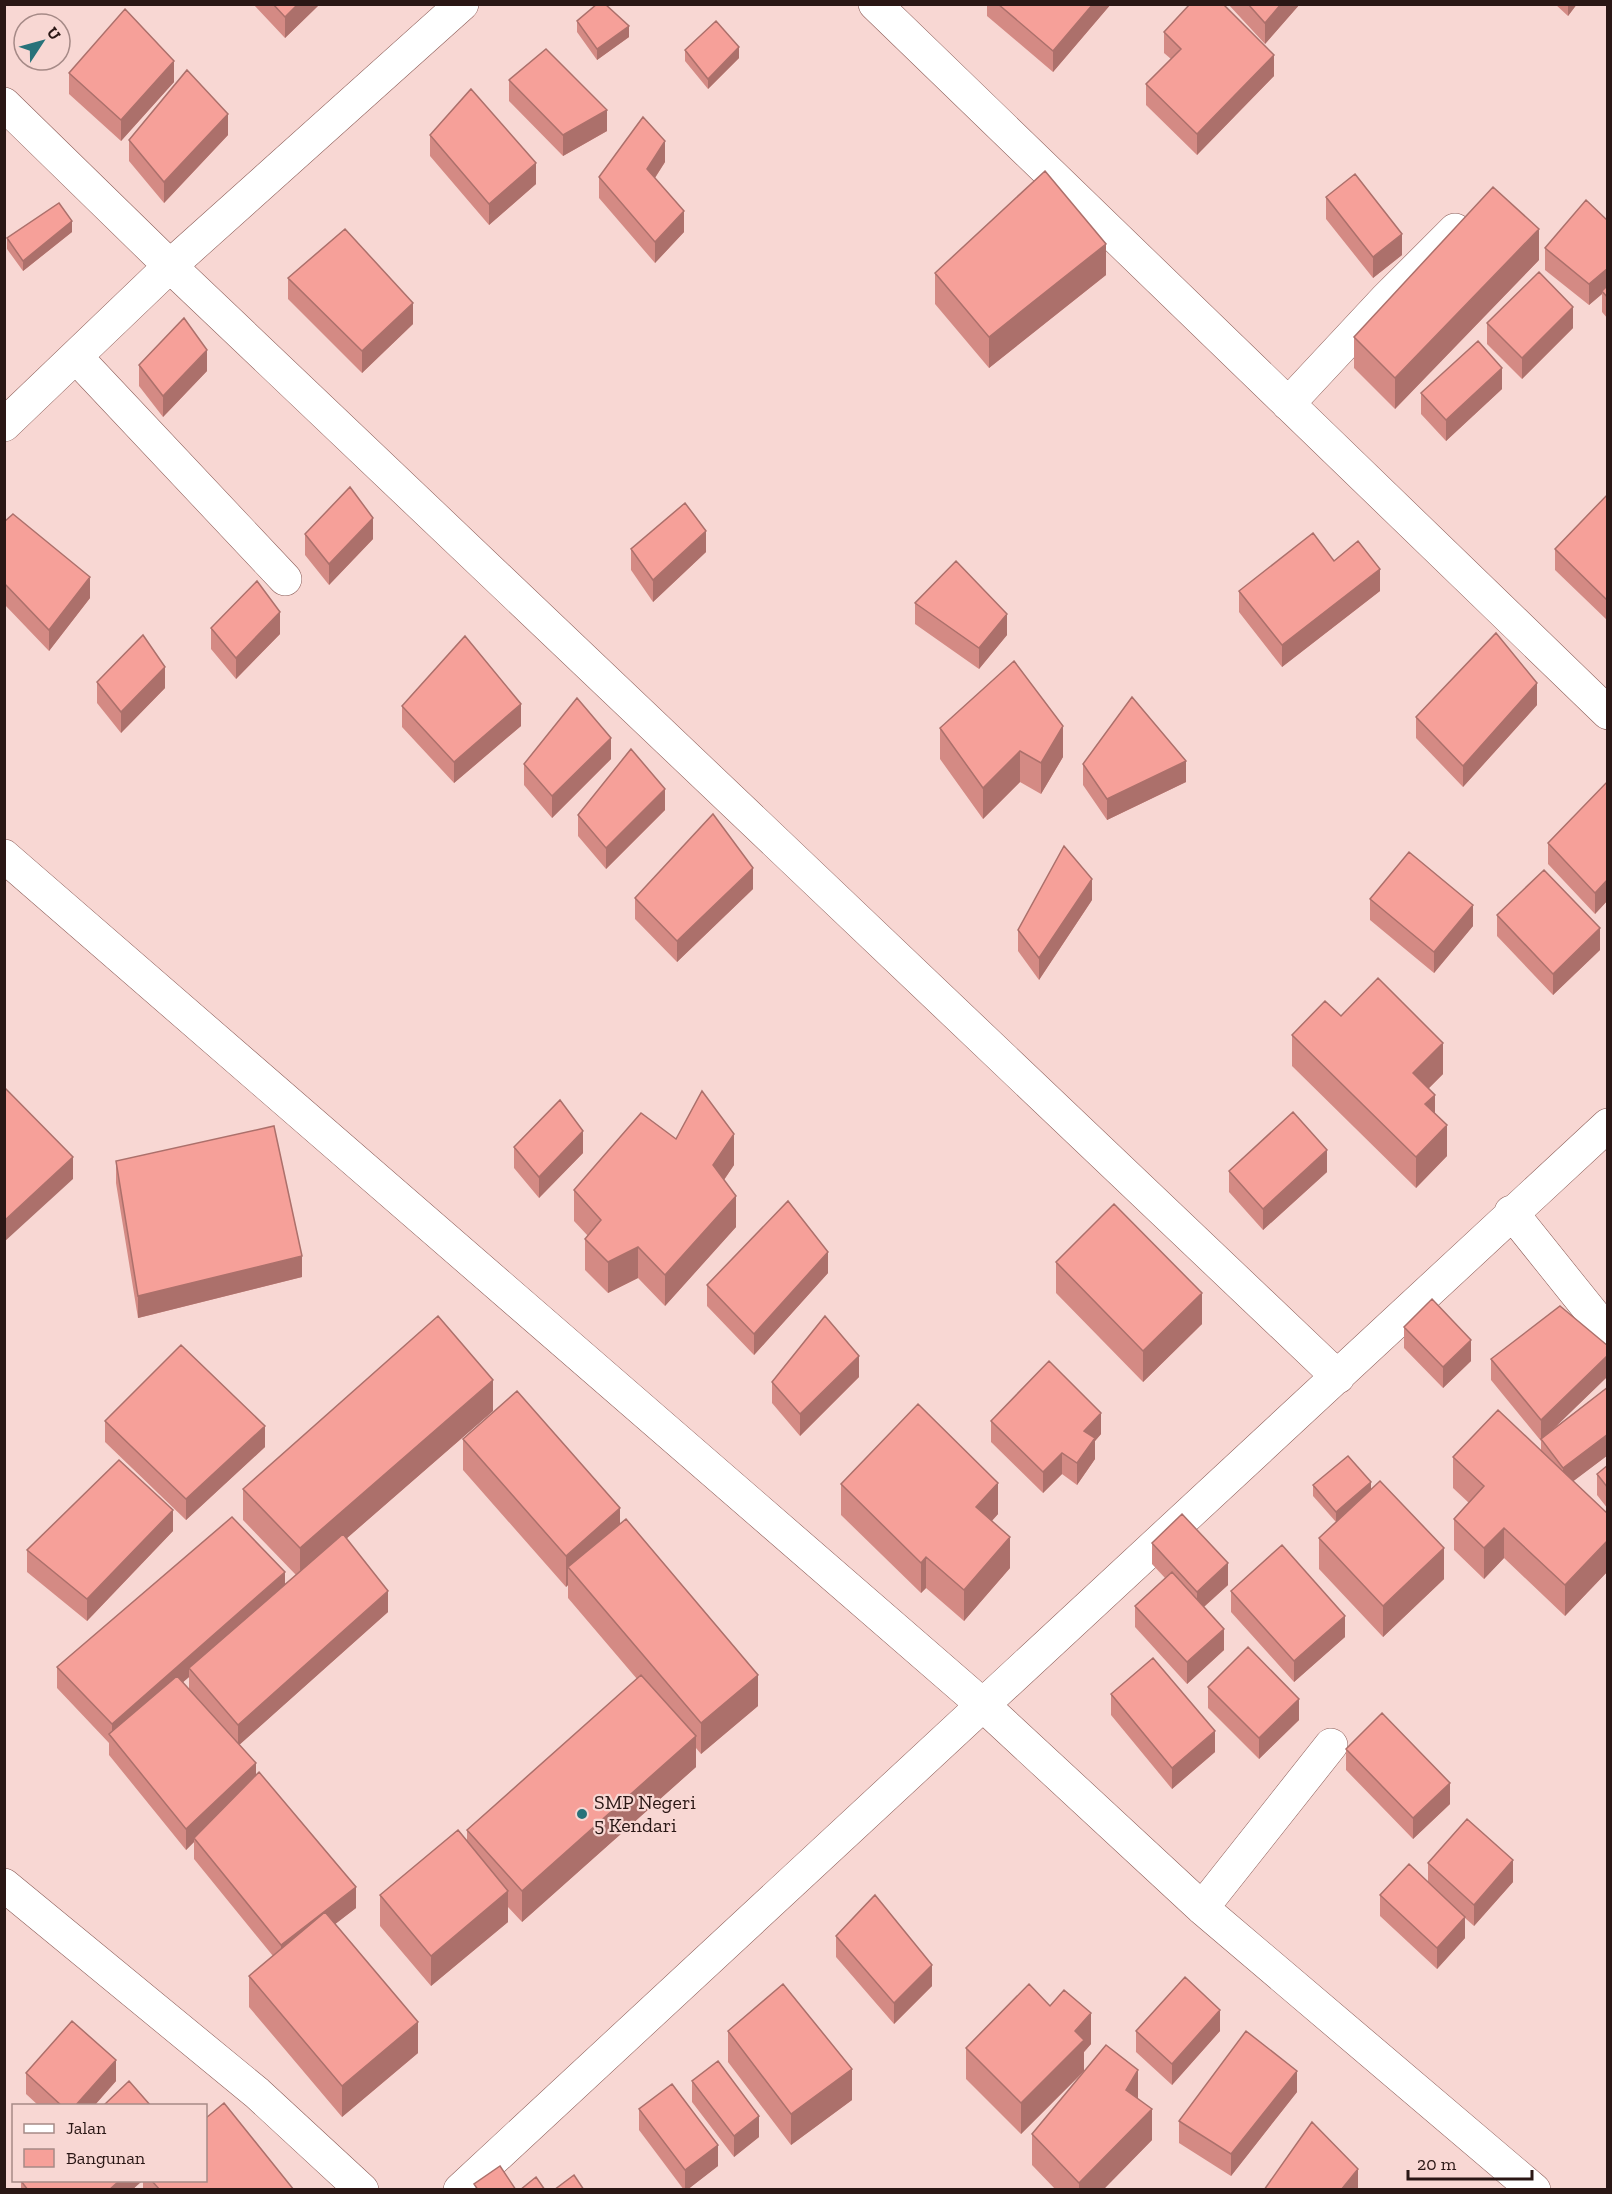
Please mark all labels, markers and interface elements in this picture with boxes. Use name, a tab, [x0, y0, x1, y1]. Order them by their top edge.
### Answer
north arrow	[12, 12, 72, 72]
text: U	[43, 23, 65, 44]
place label: SMP Negeri 5 Kendari	[594, 1790, 696, 1837]
marker: SMP Negeri 5 Kendari	[575, 1807, 589, 1821]
legend	[12, 2104, 207, 2182]
text: Jalan	[66, 2117, 107, 2139]
scale bar	[1408, 2143, 1532, 2181]
text: Bangunan	[66, 2147, 146, 2169]
text: 20 m	[1417, 2153, 1457, 2175]

